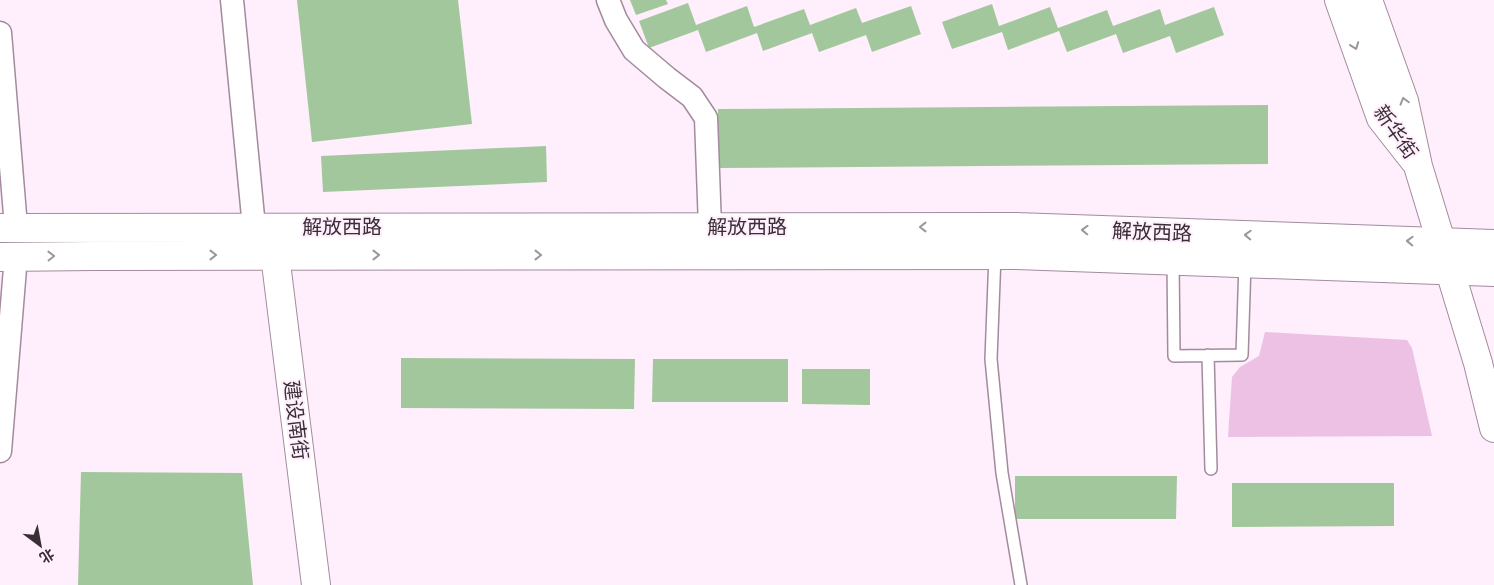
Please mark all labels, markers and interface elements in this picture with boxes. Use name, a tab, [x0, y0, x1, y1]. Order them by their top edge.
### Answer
one-way arrow	[1349, 41, 1359, 50]
one-way arrow	[1399, 97, 1409, 105]
street label: 新华街	[1366, 99, 1425, 166]
street label: 解放西路	[302, 213, 382, 243]
street label: 解放西路	[707, 213, 787, 243]
street label: 解放西路	[1111, 217, 1192, 249]
one-way arrow	[919, 222, 926, 232]
one-way arrow	[1081, 224, 1089, 235]
one-way arrow	[1244, 230, 1252, 241]
one-way arrow	[1406, 235, 1414, 246]
one-way arrow	[210, 250, 218, 260]
one-way arrow	[372, 250, 380, 260]
one-way arrow	[535, 250, 543, 260]
one-way arrow	[48, 251, 55, 261]
street label: 建设南街	[275, 379, 315, 462]
north arrow	[15, 520, 65, 570]
text: 北	[35, 543, 58, 568]

